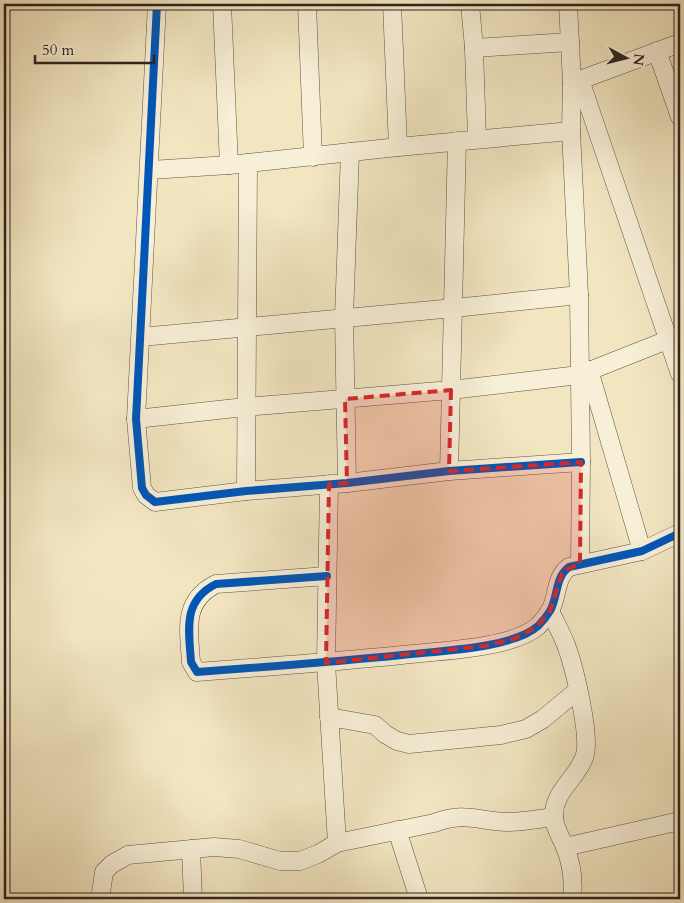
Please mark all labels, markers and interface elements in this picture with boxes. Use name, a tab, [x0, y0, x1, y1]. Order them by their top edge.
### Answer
scale bar	[35, 32, 154, 64]
north arrow	[602, 32, 652, 82]
text: 50 m	[42, 40, 74, 60]
text: N	[628, 52, 649, 67]

